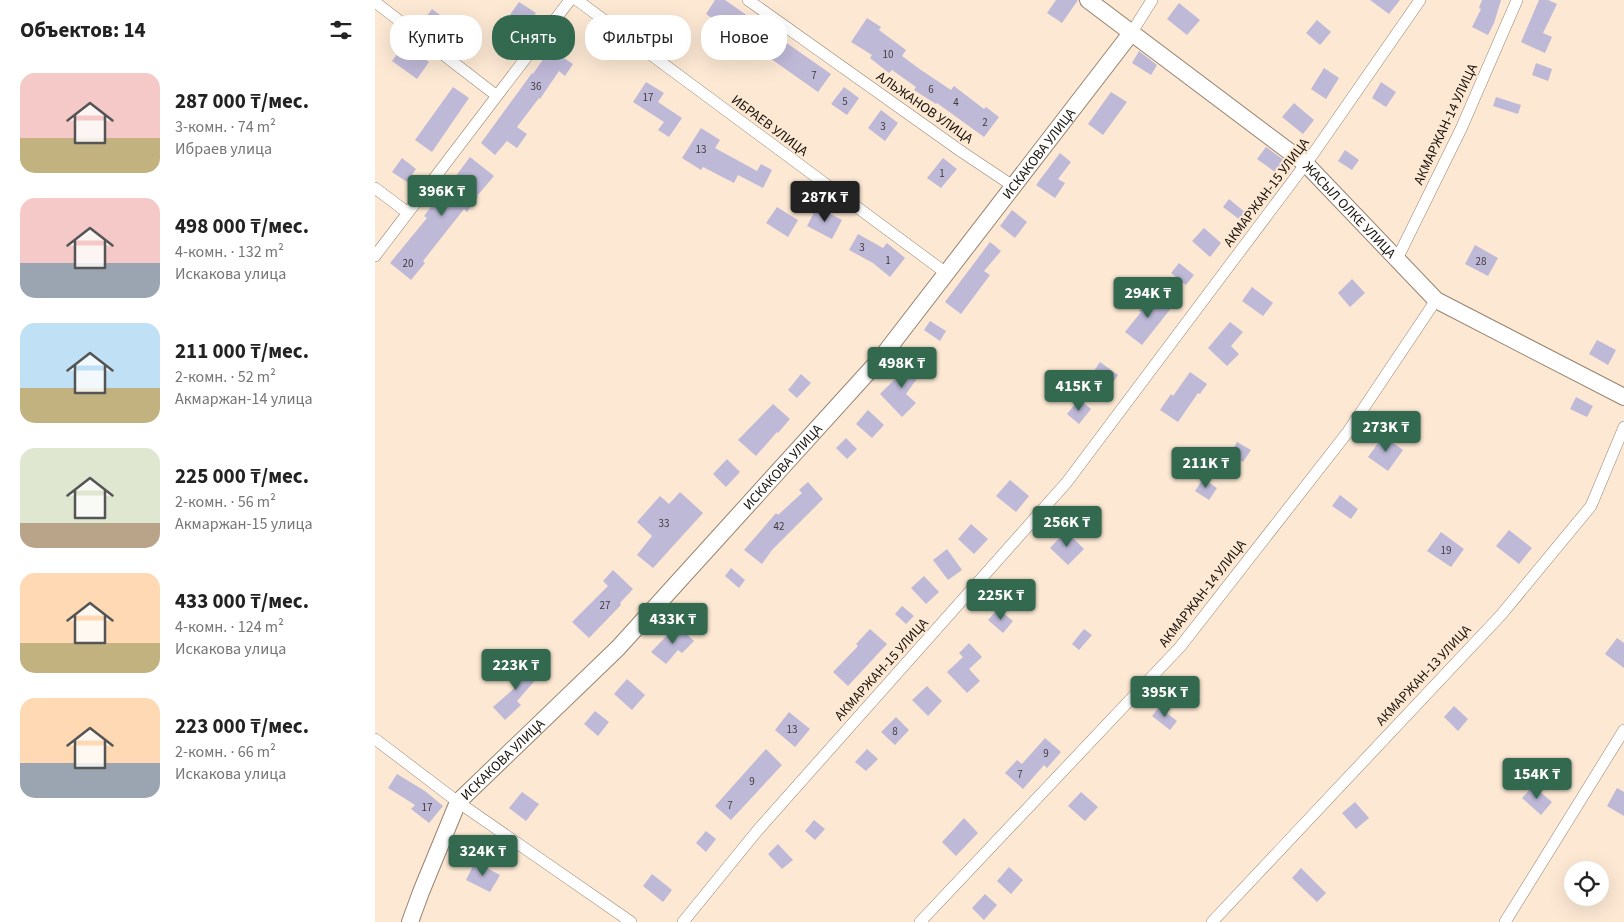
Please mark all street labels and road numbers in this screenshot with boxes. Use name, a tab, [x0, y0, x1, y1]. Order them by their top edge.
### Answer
street label: АКМАРЖАН-14 УЛИЦА	[1409, 60, 1483, 188]
street label: АЛЬЖАНОВ УЛИЦА	[872, 67, 977, 149]
street label: ИБРАЕВ УЛИЦА	[727, 90, 812, 162]
street label: ИСКАКОВА УЛИЦА	[998, 104, 1081, 204]
street label: АКМАРЖАН-15 УЛИЦА	[1219, 134, 1315, 251]
street label: ЖАСЫЛ ОЛКЕ УЛИЦА	[1298, 158, 1400, 264]
street label: ИСКАКОВА УЛИЦА	[739, 420, 828, 515]
street label: АКМАРЖАН-14 УЛИЦА	[1154, 535, 1251, 652]
street label: АКМАРЖАН-15 УЛИЦА	[830, 614, 934, 725]
street label: АКМАРЖАН-13 УЛИЦА	[1371, 620, 1476, 731]
street label: ИСКАКОВА УЛИЦА	[457, 714, 550, 805]

